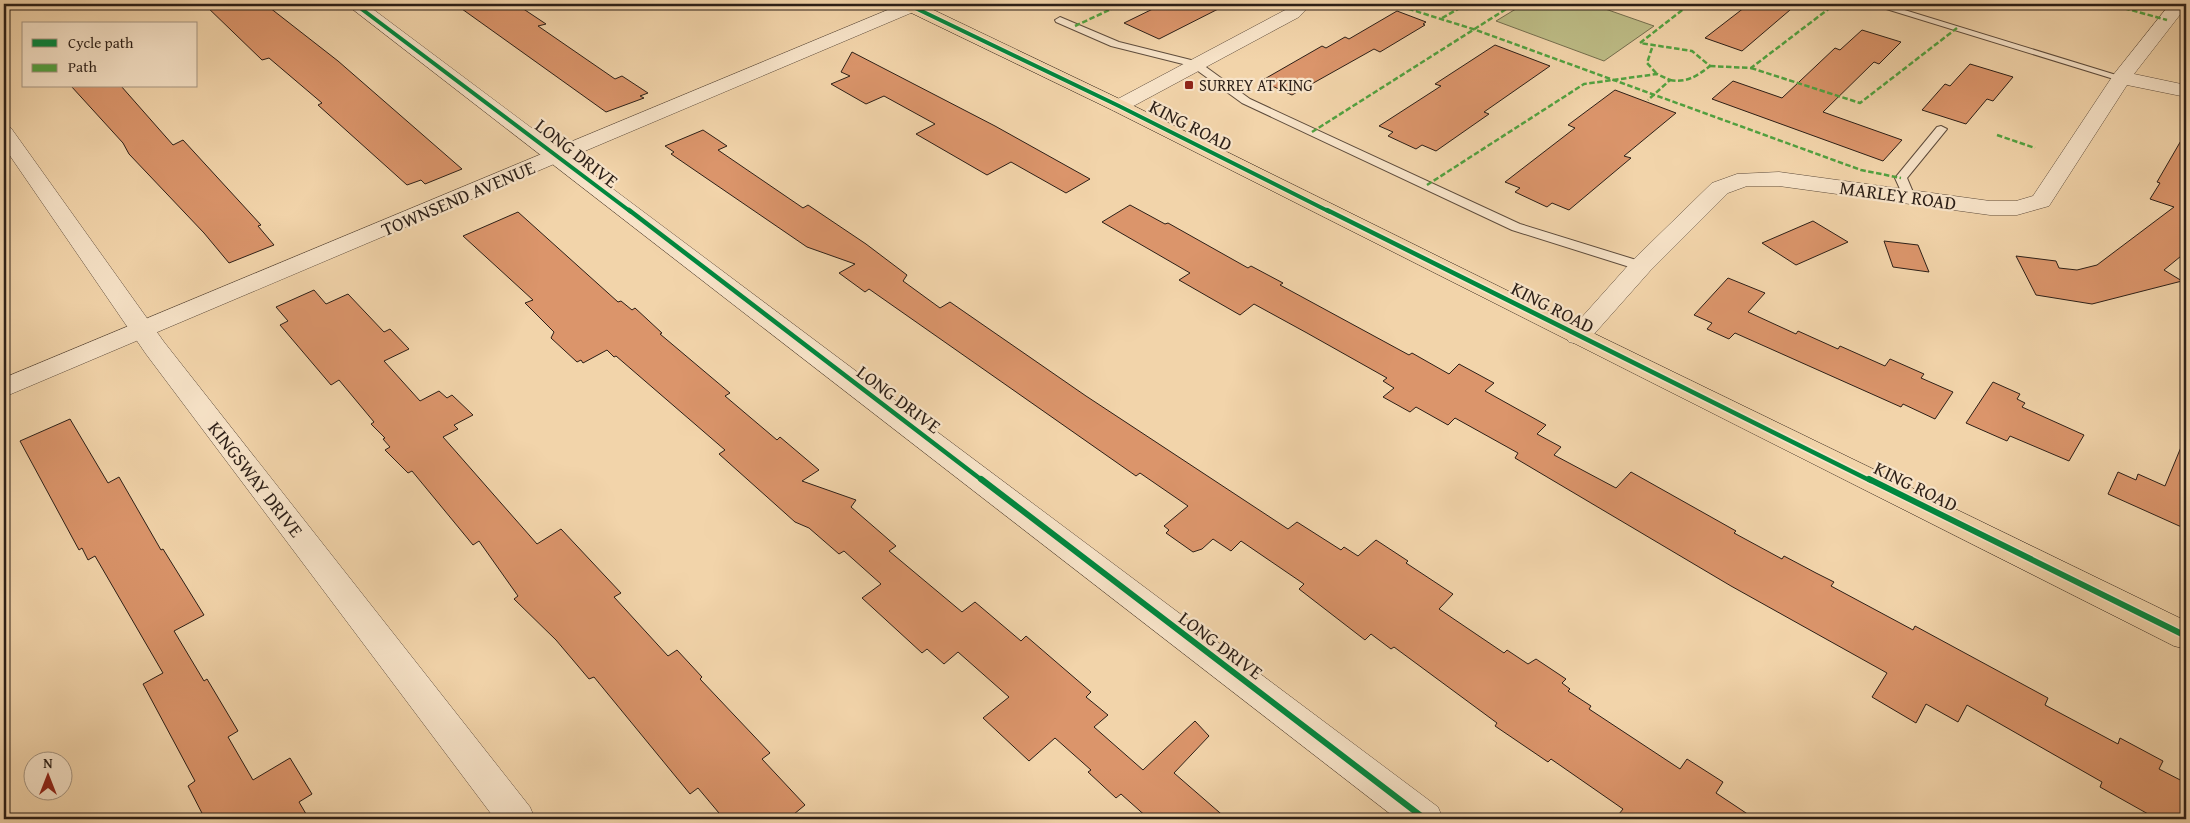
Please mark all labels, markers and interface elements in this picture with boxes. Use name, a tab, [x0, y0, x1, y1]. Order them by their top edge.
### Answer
legend	[22, 22, 198, 88]
text: Cycle path	[68, 32, 134, 53]
text: Path	[68, 56, 97, 77]
place label: SURREY AT KING	[1199, 73, 1313, 97]
marker: SURREY AT KING	[1183, 79, 1195, 91]
street label: KING ROAD	[1145, 92, 1237, 158]
street label: LONG DRIVE	[529, 111, 625, 195]
street label: TOWNSEND AVENUE	[377, 153, 540, 243]
street label: MARLEY ROAD	[1838, 173, 1958, 217]
street label: KING ROAD	[1507, 274, 1599, 340]
street label: LONG DRIVE	[851, 358, 947, 440]
street label: KINGSWAY DRIVE	[202, 415, 311, 543]
street label: KING ROAD	[1869, 454, 1963, 518]
street label: LONG DRIVE	[1173, 604, 1269, 686]
north arrow	[22, 750, 72, 800]
text: N	[43, 753, 53, 773]

